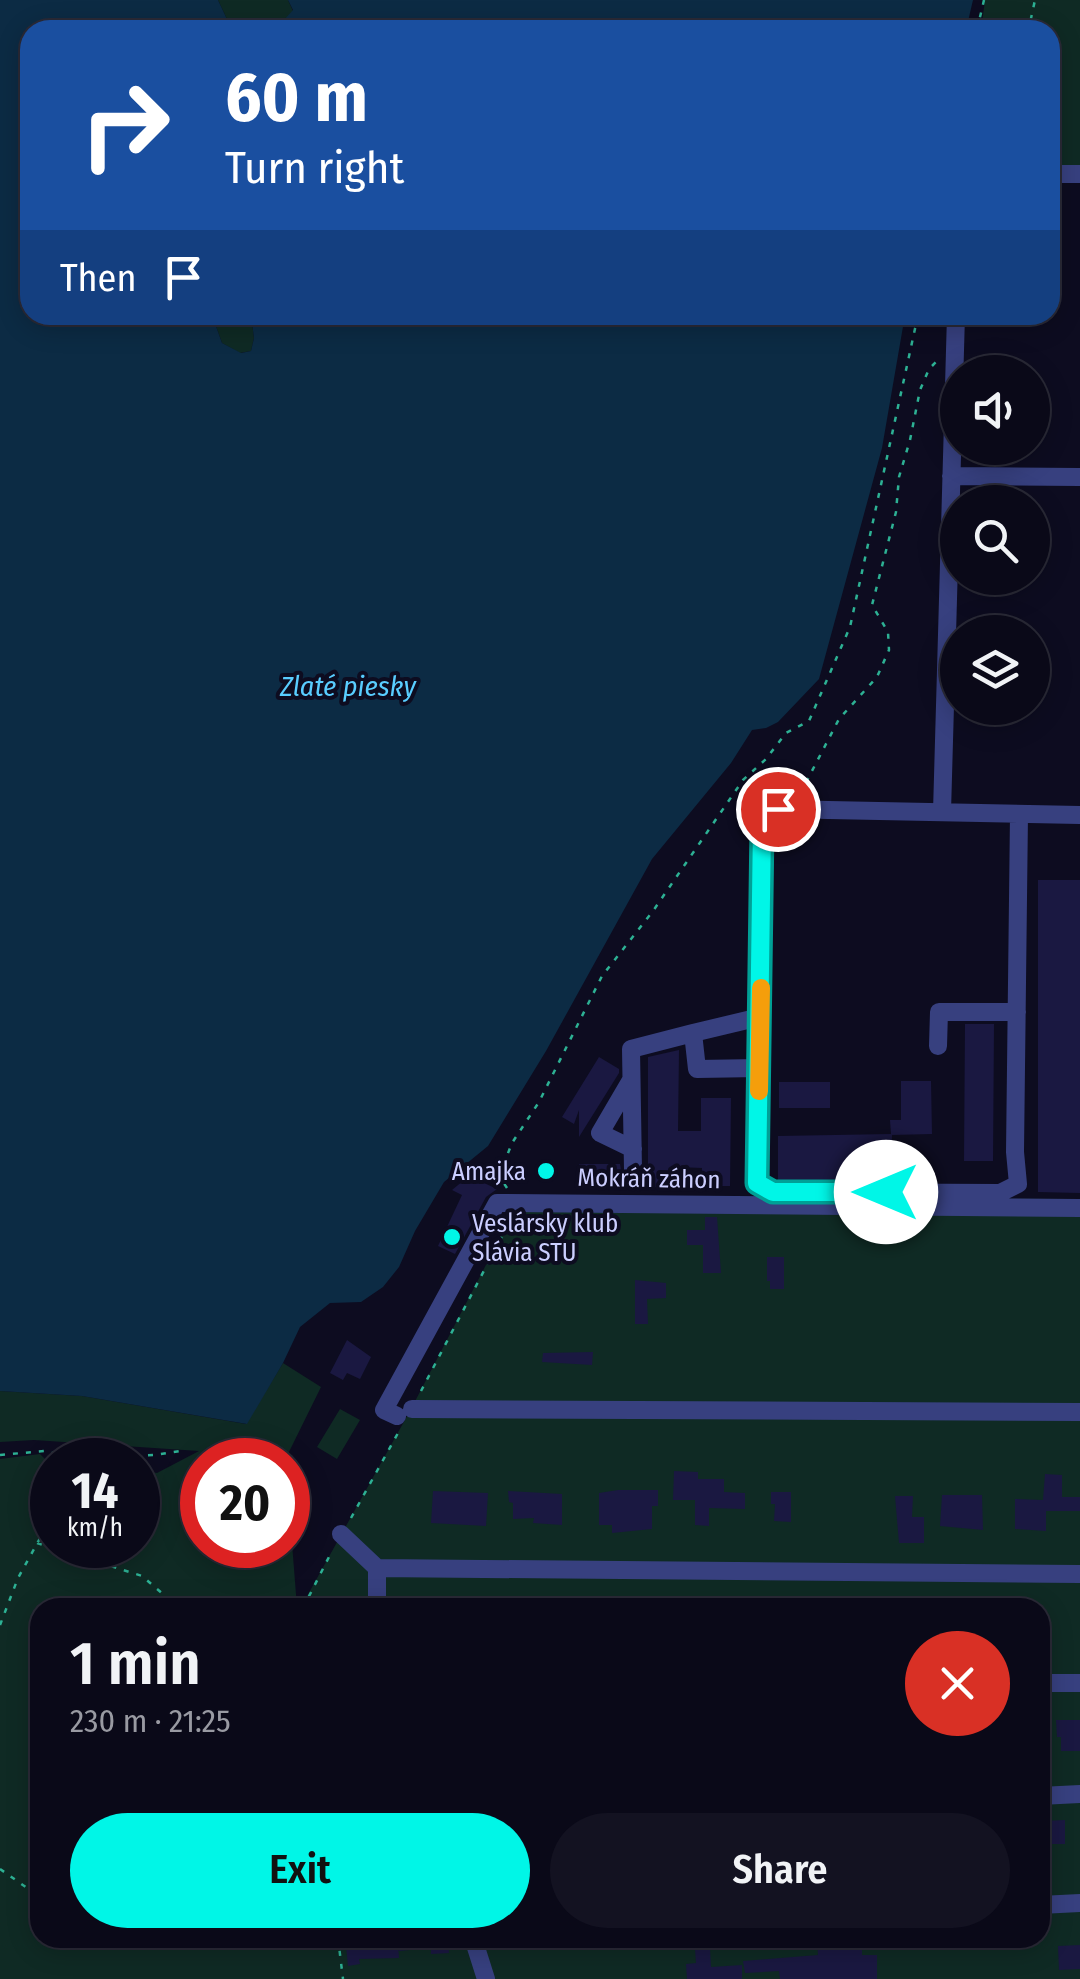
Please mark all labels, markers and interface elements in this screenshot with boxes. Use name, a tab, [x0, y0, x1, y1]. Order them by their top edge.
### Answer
text: 60 m	[225, 56, 368, 140]
icon: right	[60, 60, 190, 190]
text: Turn right	[225, 141, 404, 195]
icon: arrive	[156, 250, 211, 305]
text: Then	[60, 255, 136, 301]
map controls	[940, 355, 1050, 725]
button: sound	[940, 355, 1050, 465]
button: search	[940, 485, 1050, 595]
button: layers	[940, 615, 1050, 725]
water label: Zlaté piesky	[279, 670, 417, 703]
pin	[736, 767, 821, 852]
icon: arrive	[751, 782, 806, 837]
position arrow	[834, 1140, 938, 1244]
place label: Amajka	[452, 1157, 526, 1187]
marker: Amajka	[535, 1160, 557, 1182]
street label: Mokráň záhon	[577, 1163, 721, 1195]
place label: Veslársky klub Slávia STU	[472, 1209, 618, 1268]
marker: Veslársky klub Slávia STU	[441, 1226, 463, 1248]
speed limit sign: 20	[180, 1438, 310, 1568]
text: 14	[72, 1461, 118, 1521]
text: km/h	[67, 1513, 123, 1543]
text: 1 min	[70, 1628, 201, 1700]
button: close	[905, 1631, 1010, 1736]
text: 230 m · 21:25	[70, 1702, 231, 1740]
button: Exit	[70, 1813, 530, 1928]
button: Share	[550, 1813, 1010, 1928]

